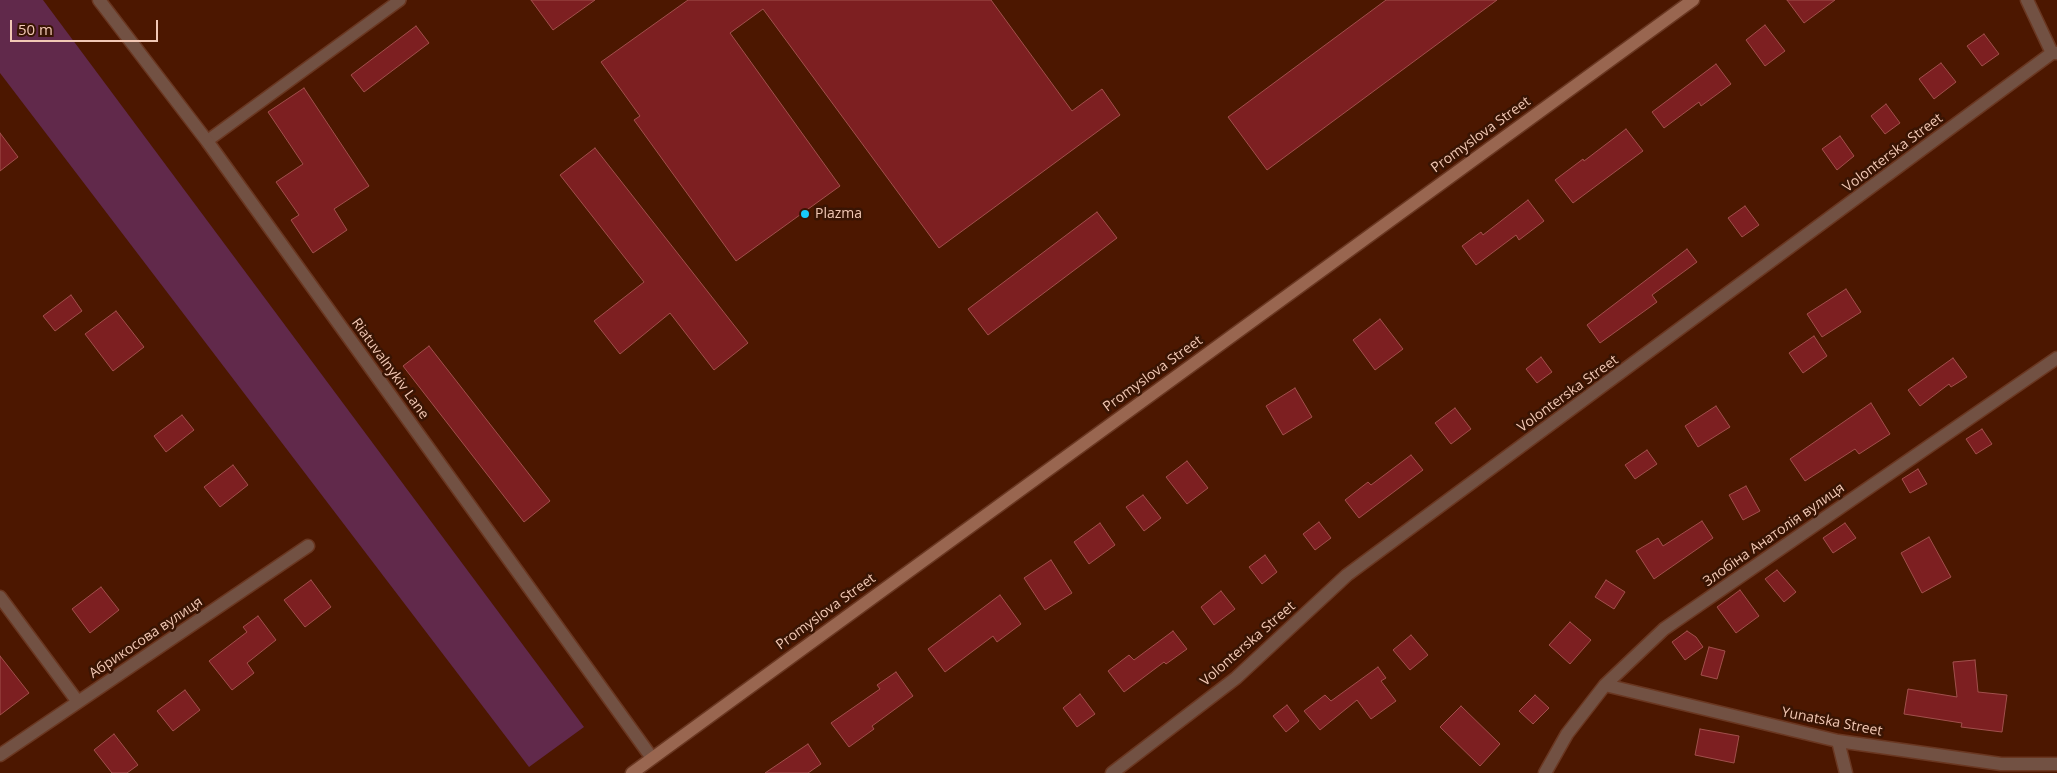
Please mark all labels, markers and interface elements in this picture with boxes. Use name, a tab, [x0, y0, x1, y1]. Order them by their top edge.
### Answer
scale bar	[12, 10, 160, 42]
text: 50 m	[18, 19, 53, 39]
street label: Promyslova Street	[1428, 93, 1534, 177]
street label: Volonterska Street	[1840, 110, 1946, 196]
place label: Plazma	[815, 206, 862, 222]
marker: Plazma	[799, 208, 811, 220]
street label: Riatuvalnykiv Lane	[348, 315, 432, 423]
street label: Promyslova Street	[1100, 332, 1206, 416]
street label: Volonterska Street	[1514, 352, 1622, 436]
street label: Злобіна Анатолія вулиця	[1700, 480, 1848, 590]
street label: Promyslova Street	[773, 570, 879, 654]
street label: Абрикосова вулиця	[86, 594, 206, 682]
street label: Volonterska Street	[1197, 598, 1299, 690]
street label: Yunatska Street	[1780, 704, 1884, 740]

